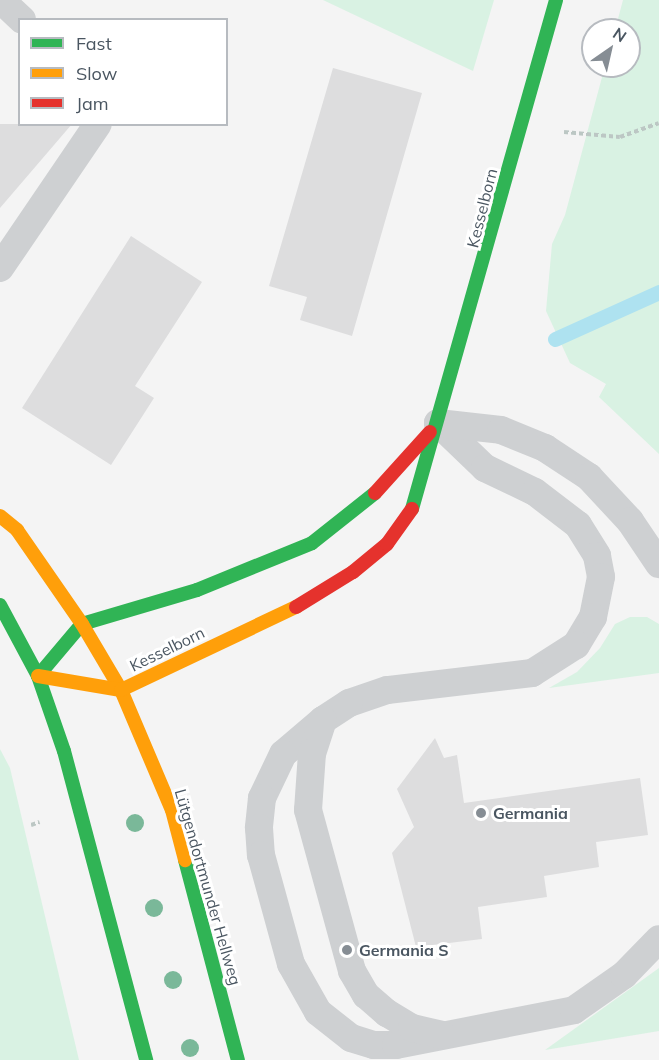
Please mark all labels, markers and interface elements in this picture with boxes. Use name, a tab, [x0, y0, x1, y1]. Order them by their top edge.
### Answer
legend	[18, 18, 228, 126]
north arrow	[581, 18, 641, 78]
text: N	[609, 23, 631, 46]
text: Fast	[76, 32, 112, 55]
text: Slow	[76, 62, 117, 85]
text: Jam	[76, 92, 109, 115]
street label: Kesselborn	[463, 166, 501, 250]
street label: Kesselborn	[126, 623, 208, 675]
street label: Lütgendortmunder Hellweg	[171, 787, 245, 987]
place label: Germania	[493, 803, 568, 823]
marker: Germania	[474, 806, 488, 820]
place label: Germania S	[359, 940, 449, 960]
marker: Germania S	[340, 943, 354, 957]

